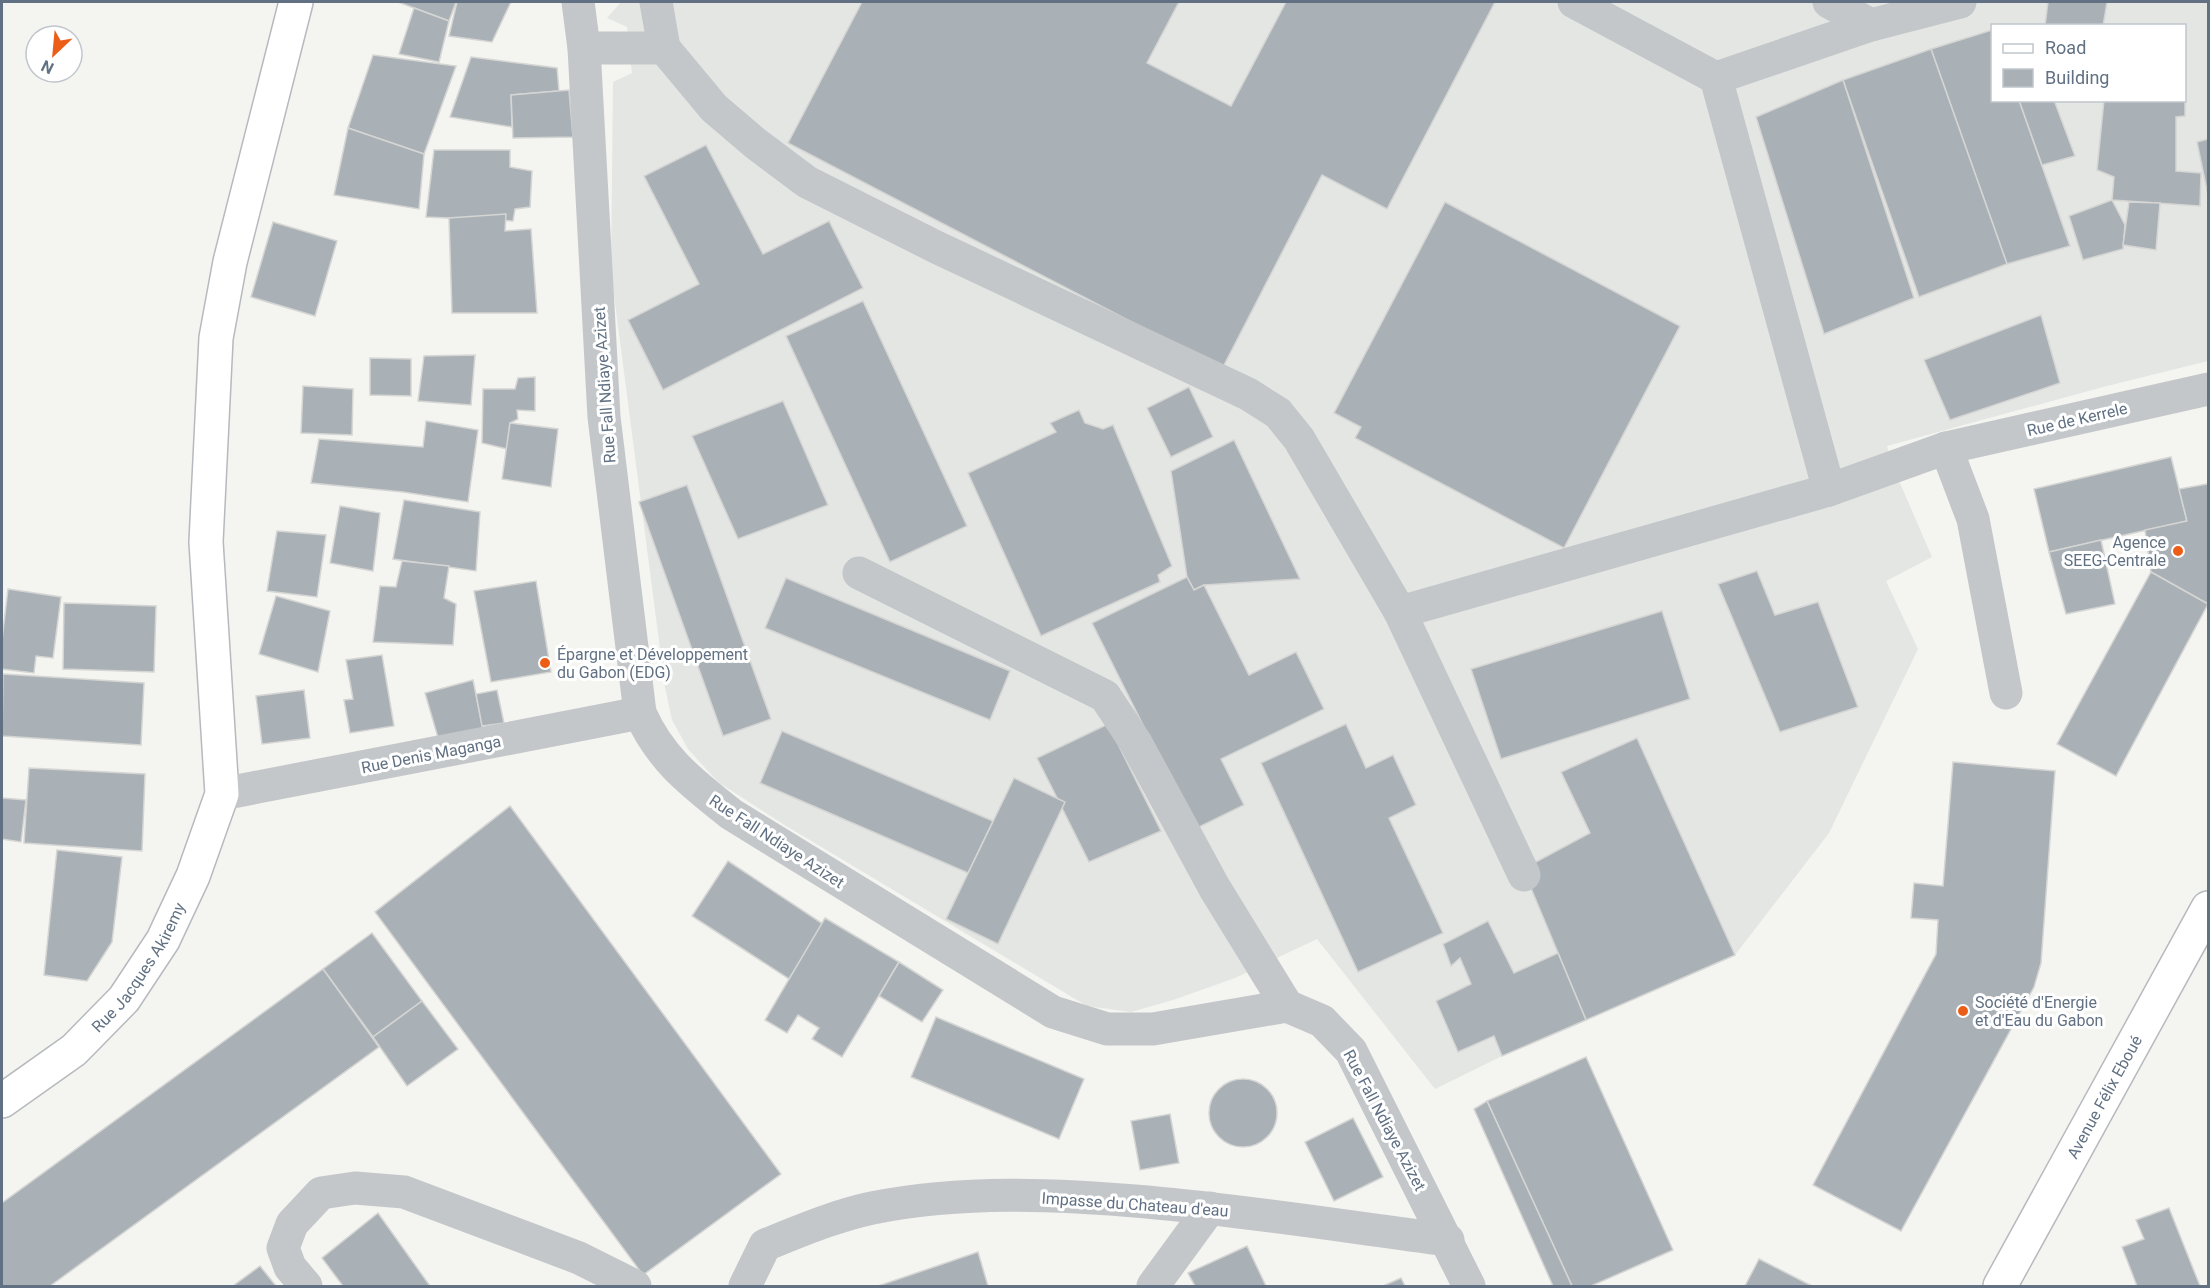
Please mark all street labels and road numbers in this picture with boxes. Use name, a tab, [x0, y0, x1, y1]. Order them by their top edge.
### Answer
street label: Rue Fall Ndiaye Azizet	[590, 306, 619, 464]
street label: Rue de Kerrele	[2025, 399, 2129, 440]
street label: Rue Denis Maganga	[360, 732, 503, 777]
street label: Rue Fall Ndiaye Azizet	[706, 791, 848, 892]
street label: Rue Jacques Akiremy	[88, 899, 189, 1036]
street label: Avenue Félix Eboué	[2063, 1032, 2146, 1162]
street label: Rue Fall Ndiaye Azizet	[1339, 1047, 1430, 1194]
street label: Impasse du Chateau d'eau	[1041, 1188, 1229, 1221]

